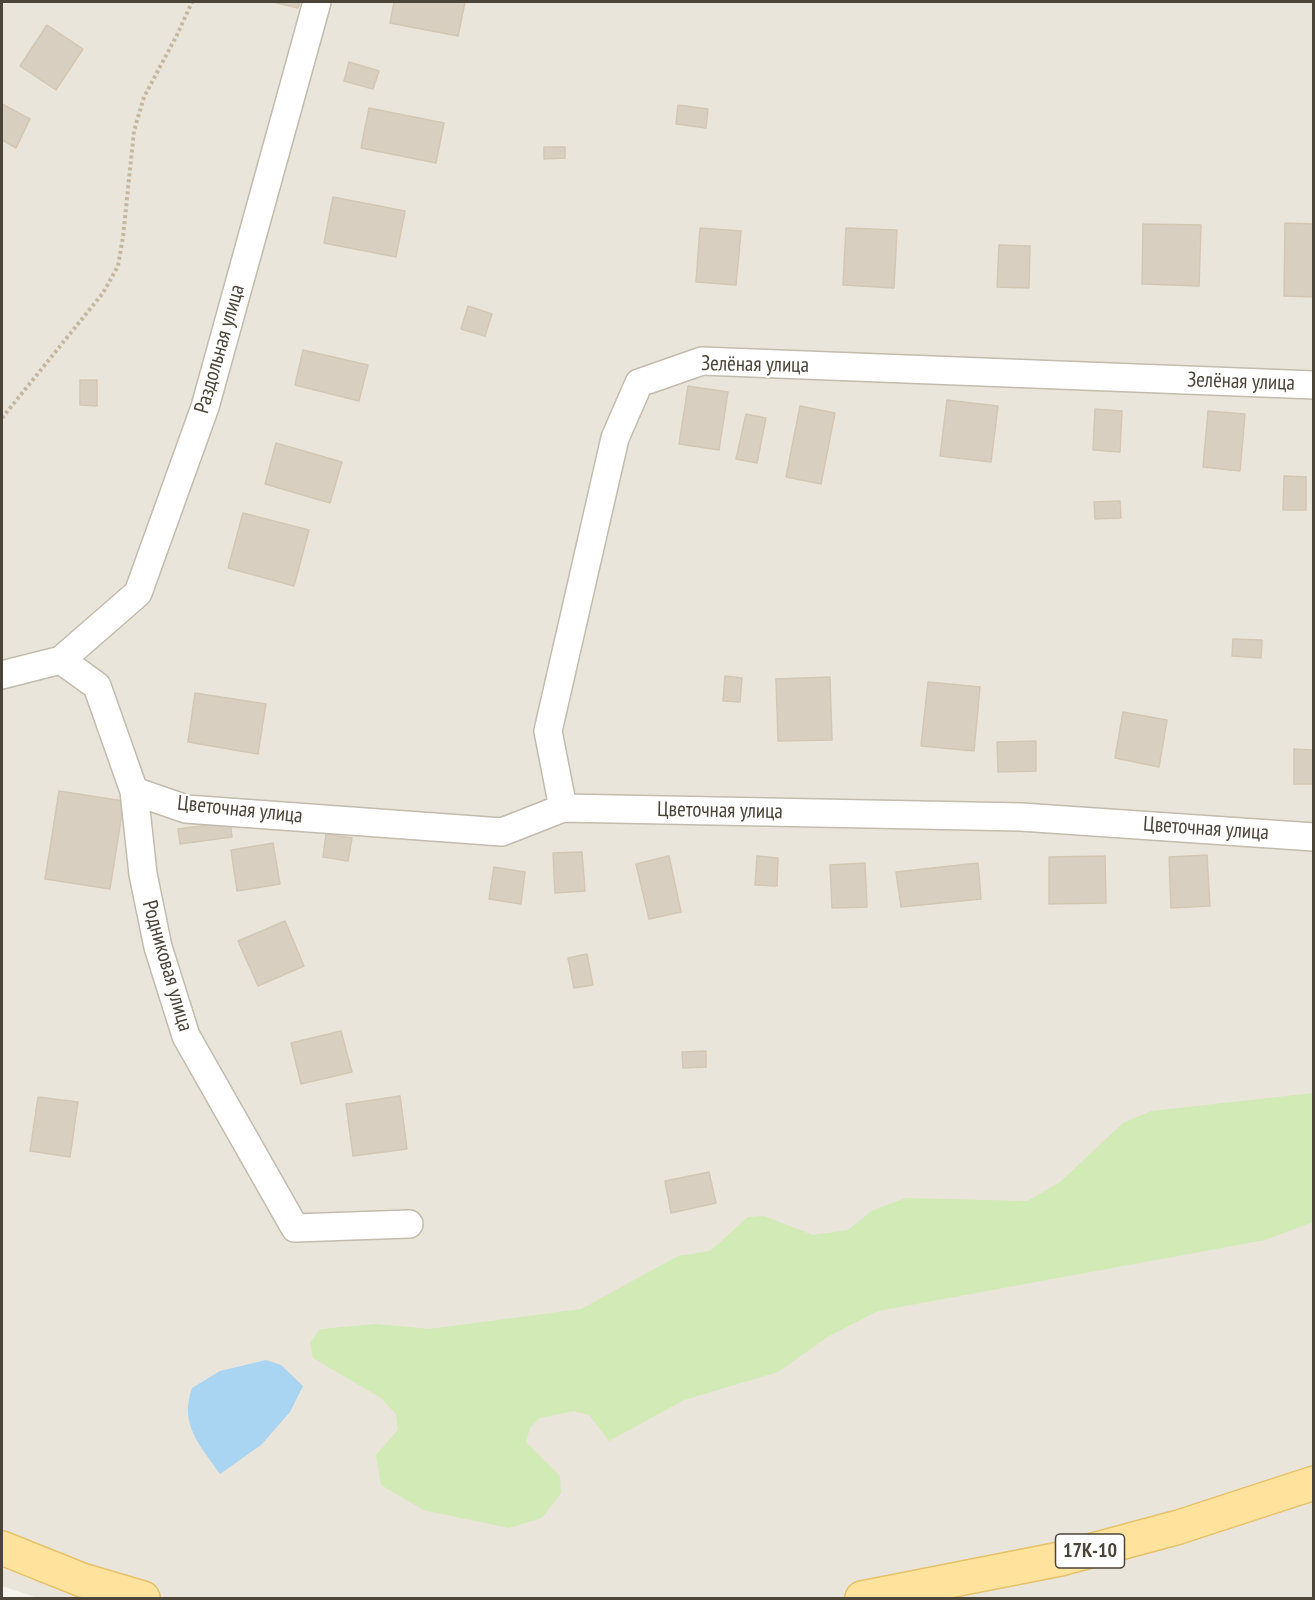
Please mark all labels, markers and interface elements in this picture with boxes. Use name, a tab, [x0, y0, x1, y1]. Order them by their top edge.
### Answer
street label: Раздольная улица	[190, 282, 250, 416]
street label: Зелёная улица	[701, 351, 809, 379]
street label: Зелёная улица	[1187, 368, 1295, 396]
street label: Цветочная улица	[176, 791, 304, 829]
street label: Цветочная улица	[657, 797, 783, 825]
street label: Цветочная улица	[1142, 812, 1270, 846]
street label: Родниковая улица	[136, 898, 198, 1034]
road number: 17К-10	[1056, 1534, 1124, 1568]

